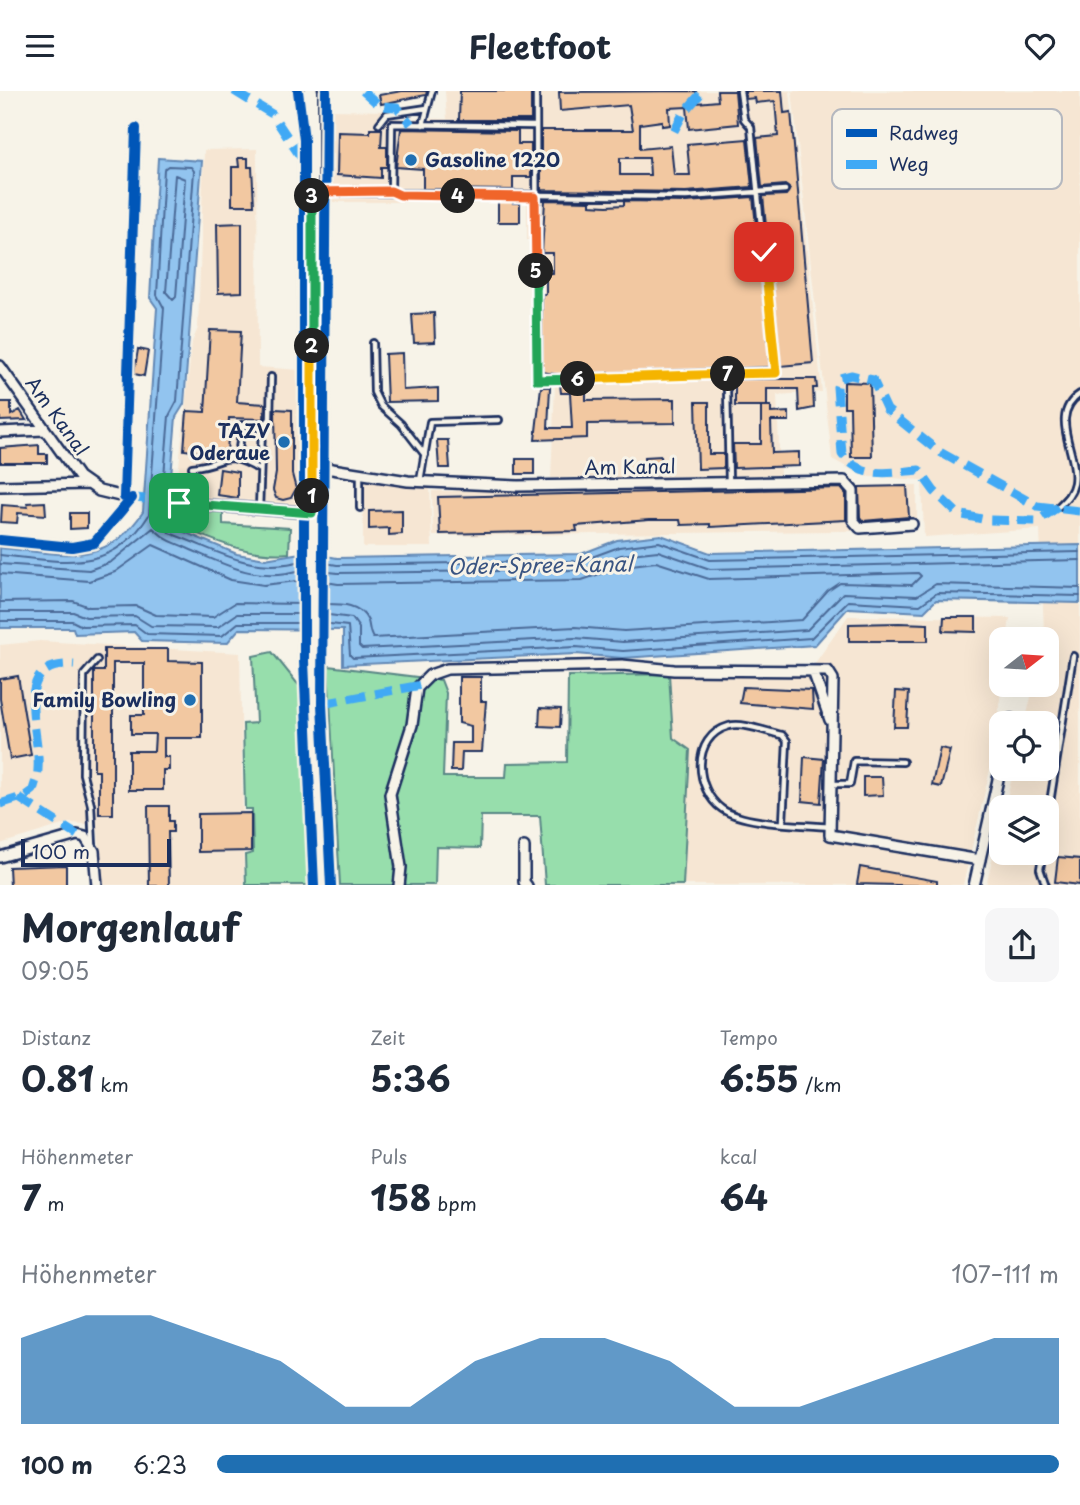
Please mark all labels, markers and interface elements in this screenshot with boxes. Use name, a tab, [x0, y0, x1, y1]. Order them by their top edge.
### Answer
text: Fleetfoot	[469, 22, 611, 70]
icon: menu	[21, 27, 59, 65]
icon: heart	[1021, 27, 1059, 65]
legend	[832, 109, 1062, 189]
text: Radweg	[889, 118, 959, 146]
place label: Gasoline 1220	[425, 145, 560, 173]
text: Weg	[889, 149, 929, 177]
marker: Gasoline 1220	[403, 152, 419, 168]
pin: 3	[294, 179, 330, 213]
pin: 4	[440, 179, 476, 213]
text: 3	[305, 181, 318, 209]
text: 4	[451, 181, 464, 209]
pin	[734, 222, 794, 282]
icon: check	[745, 233, 783, 271]
pin: 5	[518, 253, 554, 289]
text: 5	[529, 256, 542, 284]
pin: 2	[294, 329, 330, 363]
text: 2	[305, 331, 318, 359]
pin: 7	[710, 357, 746, 391]
text: 7	[722, 359, 733, 387]
pin: 6	[560, 361, 596, 397]
text: 6	[571, 364, 584, 392]
street label: Am Kanal	[20, 370, 96, 461]
place label: TAZV Oderaue	[190, 416, 270, 466]
marker: TAZV Oderaue	[276, 434, 292, 450]
street label: Am Kanal	[584, 451, 676, 481]
pin	[149, 473, 209, 533]
pin: 1	[294, 479, 330, 513]
text: 1	[307, 481, 316, 509]
icon: arrive	[160, 484, 198, 522]
water label: Oder-Spree-Kanal	[447, 546, 636, 582]
north arrow	[989, 627, 1059, 697]
map controls	[989, 627, 1059, 865]
place label: Family Bowling	[32, 685, 176, 713]
marker: Family Bowling	[182, 692, 198, 708]
button: locate	[989, 711, 1059, 781]
button: layers	[989, 795, 1059, 865]
scale bar	[21, 837, 172, 868]
text: 100 m	[32, 837, 90, 865]
text: Morgenlauf	[21, 898, 240, 955]
button: share	[985, 908, 1059, 982]
text: 09:05	[21, 953, 89, 988]
text: Distanz	[21, 1023, 91, 1051]
text: Zeit	[370, 1023, 405, 1051]
text: Tempo	[720, 1023, 778, 1051]
text: 0.81	[21, 1051, 94, 1104]
text: 5:36	[370, 1051, 451, 1104]
text: 6:55	[720, 1051, 799, 1104]
text: km	[94, 1070, 129, 1098]
text: /km	[799, 1070, 842, 1098]
text: Höhenmeter	[21, 1142, 133, 1170]
text: Puls	[370, 1142, 407, 1170]
text: kcal	[720, 1142, 758, 1170]
text: 7	[21, 1170, 41, 1223]
text: 158	[370, 1170, 431, 1223]
text: 64	[720, 1170, 768, 1223]
text: m	[41, 1189, 65, 1217]
text: bpm	[431, 1189, 477, 1217]
text: Höhenmeter	[21, 1256, 157, 1291]
text: 107–111 m	[951, 1256, 1059, 1291]
text: 100 m	[21, 1447, 93, 1482]
text: 6:23	[133, 1447, 187, 1482]

